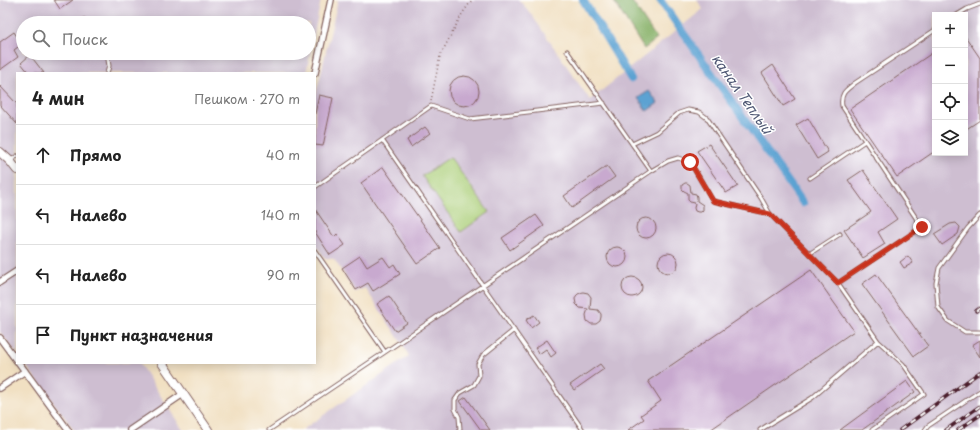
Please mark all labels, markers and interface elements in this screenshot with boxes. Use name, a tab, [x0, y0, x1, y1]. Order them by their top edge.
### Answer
map controls	[932, 12, 968, 156]
button: +	[932, 12, 968, 48]
search box	[16, 16, 316, 60]
icon: search	[30, 27, 52, 49]
text: Поиск	[62, 27, 108, 50]
button: −	[932, 48, 968, 84]
water label: канал Теплый	[707, 49, 779, 140]
button: locate	[932, 84, 968, 120]
text: 4 мин	[32, 85, 85, 111]
text: Пешком · 270 m	[194, 89, 300, 108]
button: layers	[932, 120, 968, 156]
text: Прямо	[70, 143, 121, 166]
icon: ahead	[32, 144, 54, 166]
text: 40 m	[266, 145, 300, 164]
route start	[681, 153, 699, 171]
text: Налево	[70, 203, 127, 226]
icon: left	[32, 204, 54, 226]
text: 140 m	[261, 205, 300, 224]
route end	[913, 218, 931, 236]
text: Налево	[70, 263, 127, 286]
icon: left	[32, 264, 54, 286]
text: 90 m	[267, 265, 300, 284]
text: Пункт назначения	[70, 323, 213, 346]
icon: arrive	[32, 324, 54, 346]

